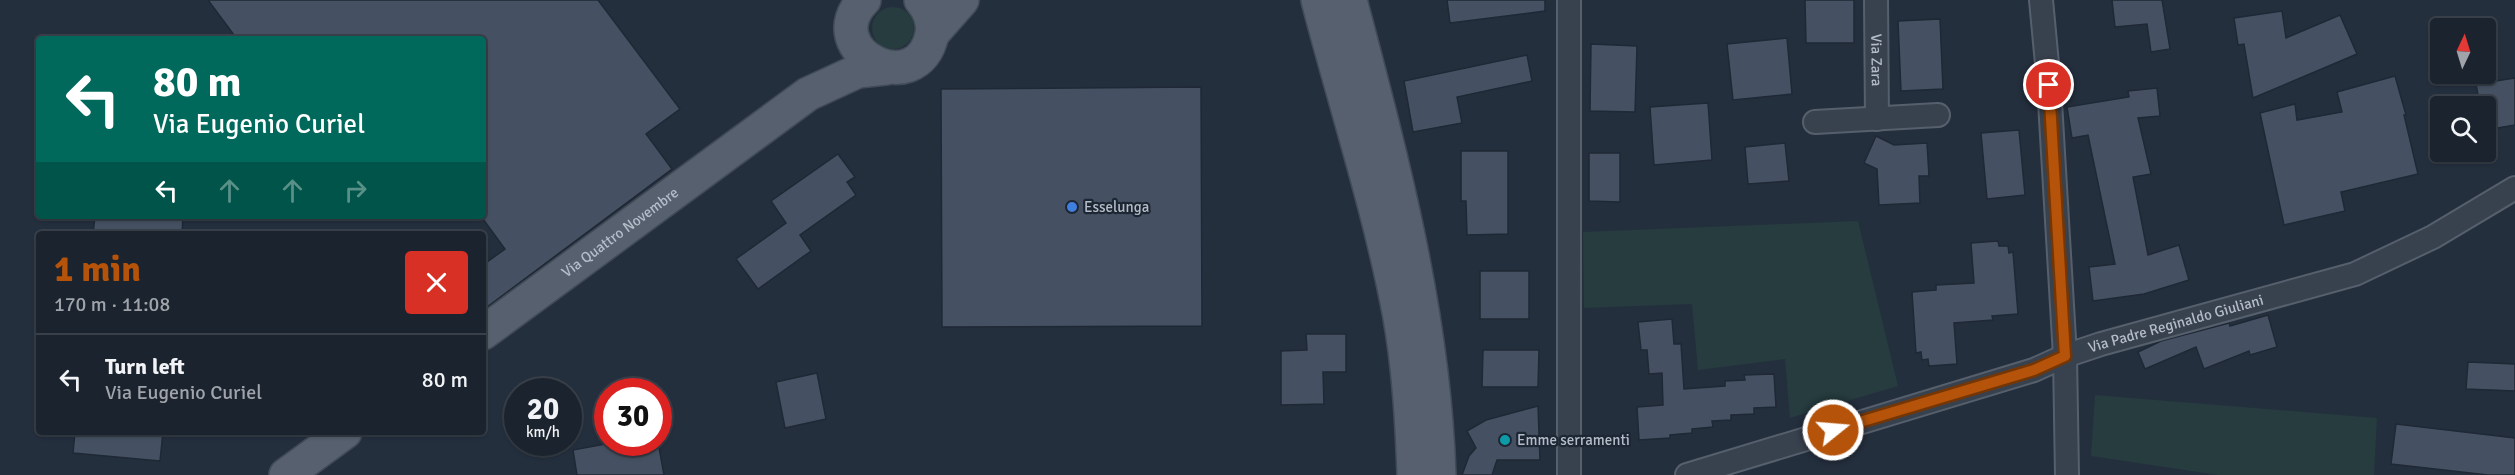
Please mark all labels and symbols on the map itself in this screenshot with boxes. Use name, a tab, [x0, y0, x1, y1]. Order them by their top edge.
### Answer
north arrow	[2430, 18, 2496, 84]
street label: Via Zara	[1867, 34, 1886, 86]
pin	[2023, 59, 2074, 110]
street label: Via Quattro Novembre	[558, 183, 682, 281]
place label: Esselunga	[1084, 198, 1149, 216]
marker: Esselunga	[1065, 200, 1079, 214]
street label: Via Padre Reginaldo Giuliani	[2086, 291, 2265, 357]
speed limit sign: 30	[594, 378, 672, 456]
position arrow	[1801, 398, 1865, 462]
place label: Emme serramenti	[1517, 431, 1630, 449]
marker: Emme serramenti	[1498, 433, 1512, 447]

